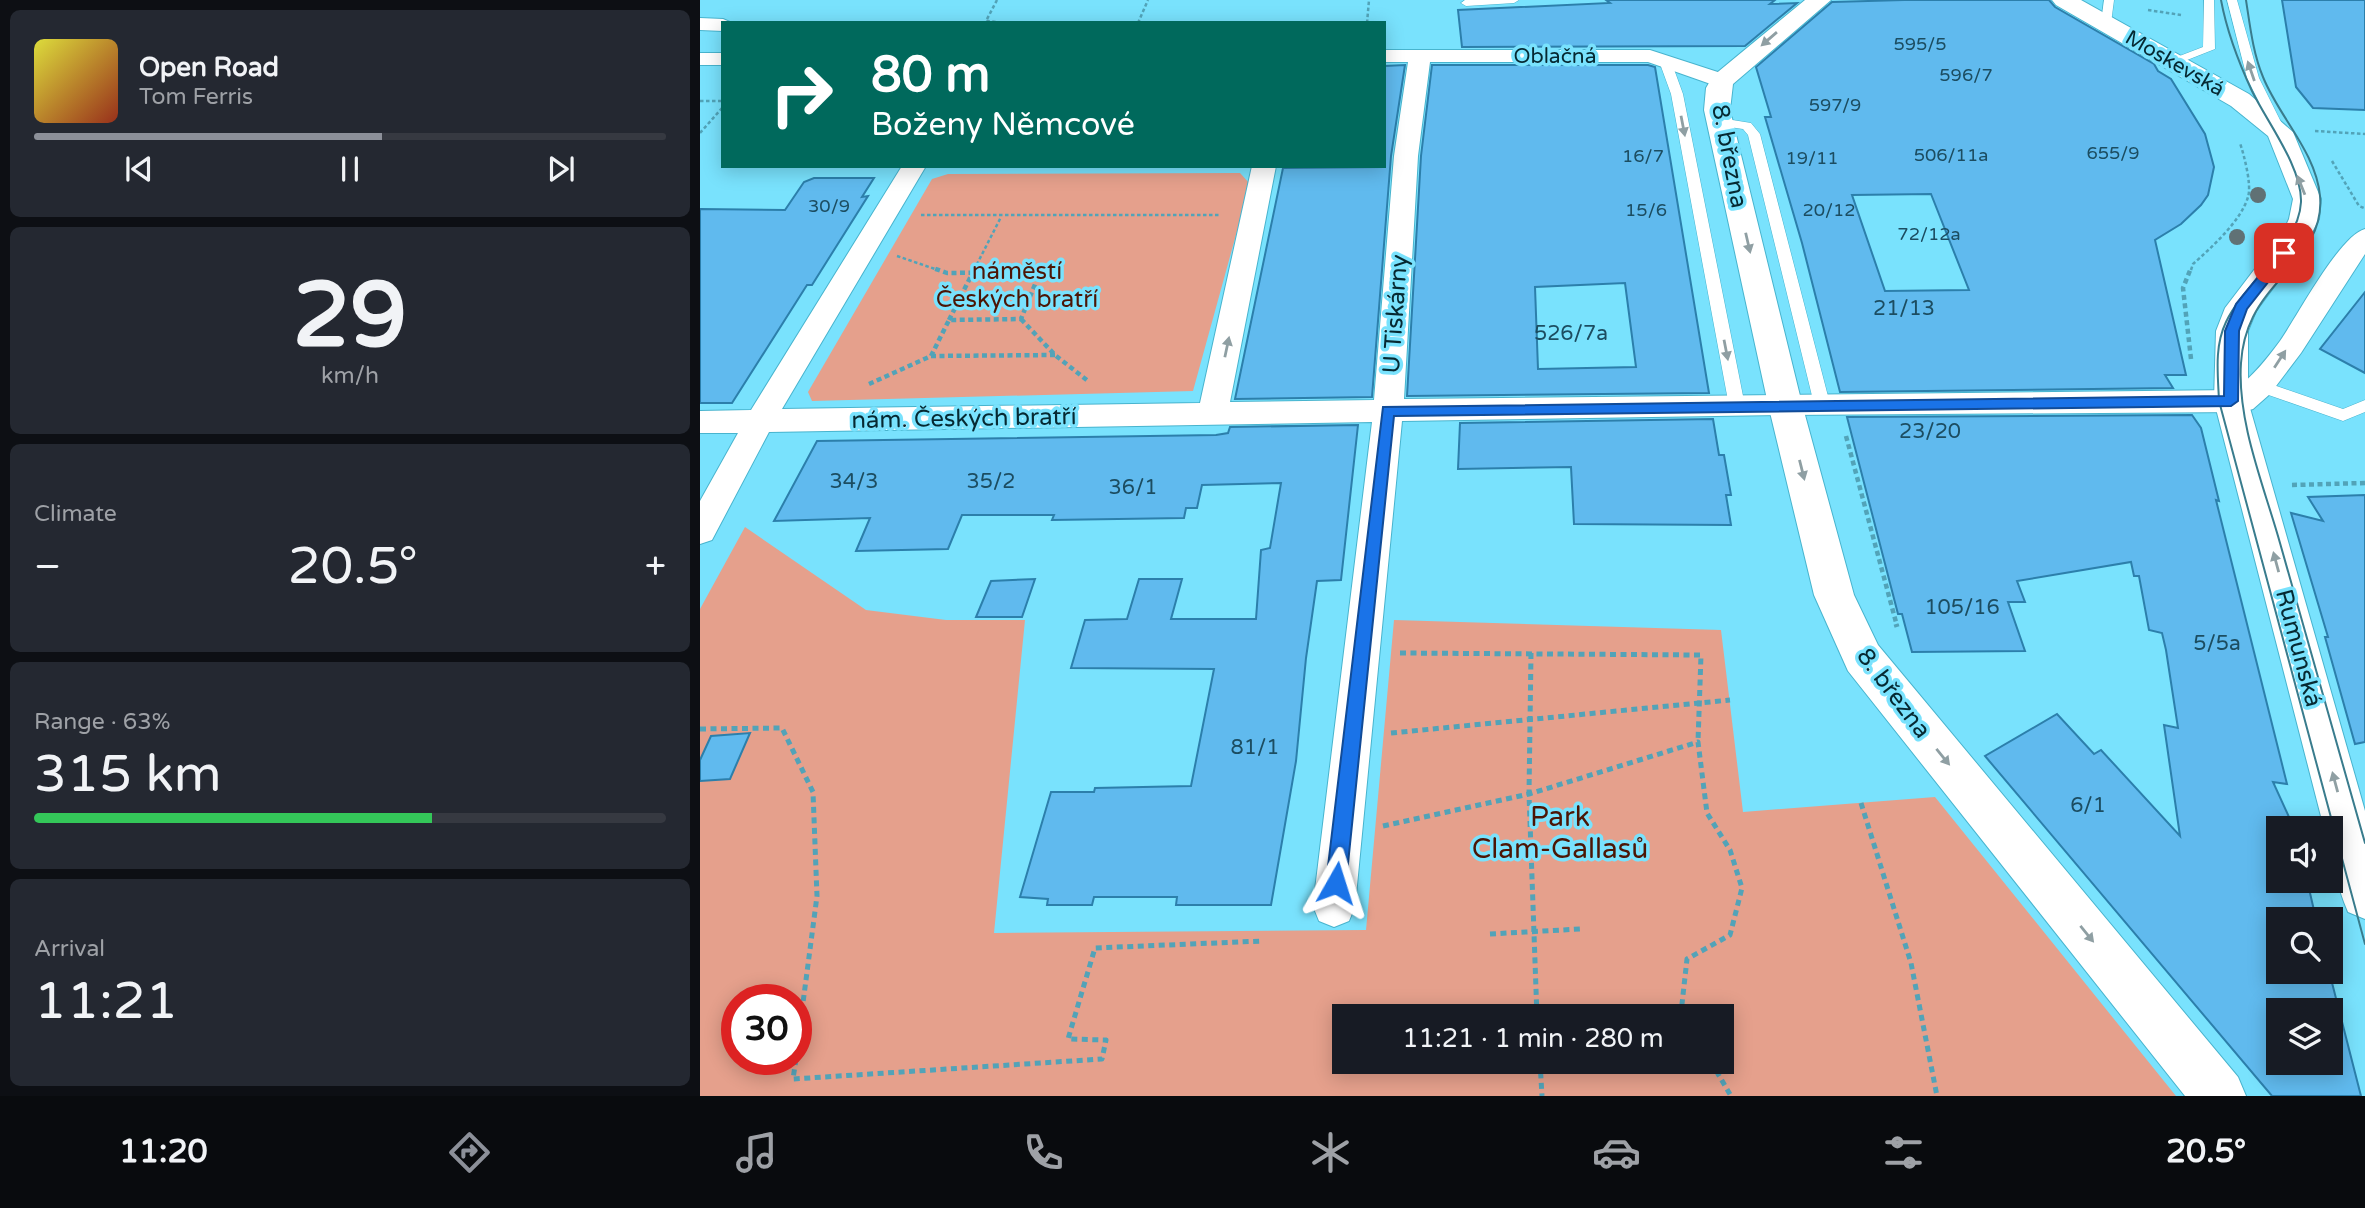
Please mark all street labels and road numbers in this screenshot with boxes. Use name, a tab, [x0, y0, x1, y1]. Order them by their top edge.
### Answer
street label: Moskevská	[2121, 25, 2229, 102]
street label: Oblačná	[1514, 44, 1596, 69]
street label: 8. března	[1705, 102, 1754, 210]
street label: U Tiskárny	[1377, 254, 1414, 374]
street label: nám. Českých bratří	[851, 402, 1077, 435]
street label: Rumunská	[2269, 586, 2328, 710]
street label: 8. března	[1850, 643, 1937, 744]

